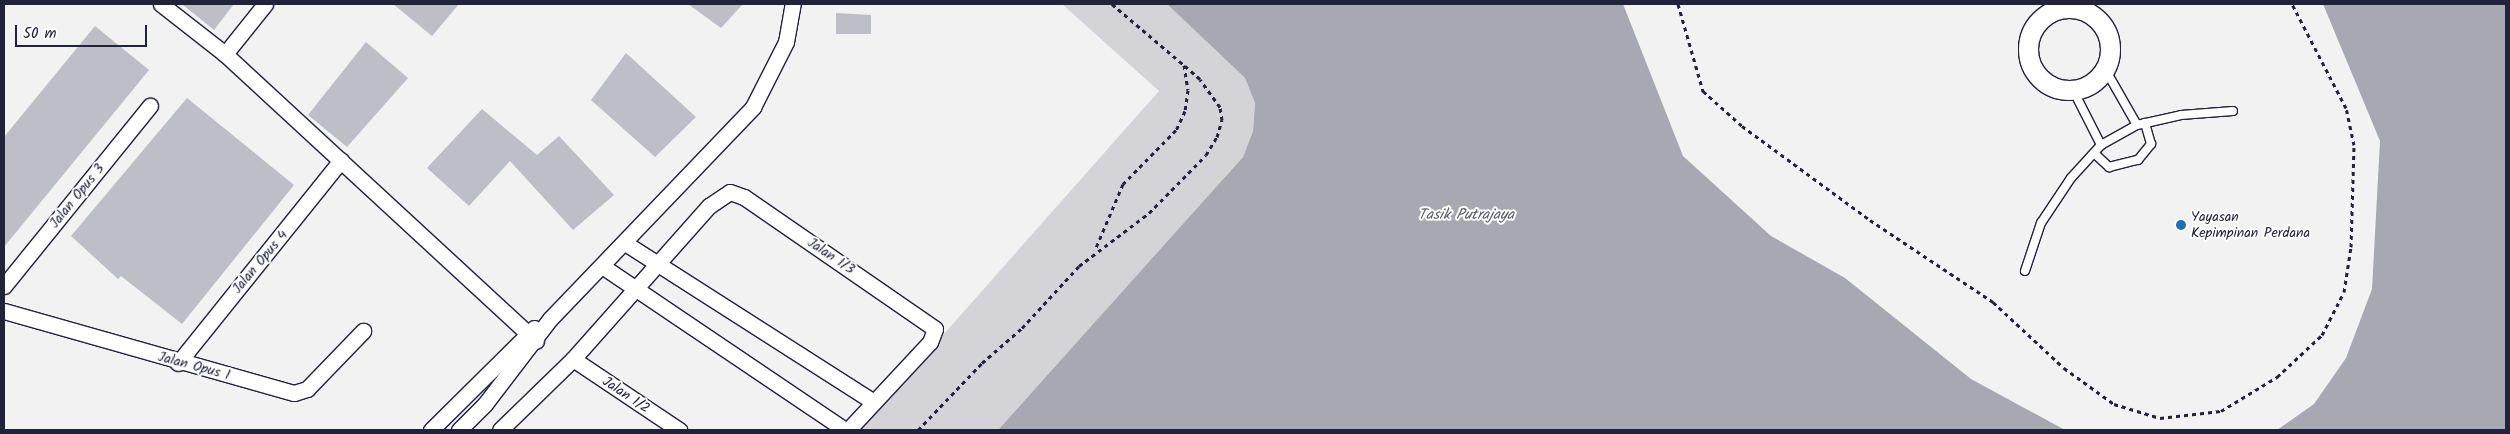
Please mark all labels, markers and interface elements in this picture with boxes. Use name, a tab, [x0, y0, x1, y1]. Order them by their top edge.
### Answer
scale bar	[18, 15, 150, 47]
text: 50 m	[23, 22, 57, 46]
street label: Jalan Opus 3	[46, 160, 108, 232]
water label: Tasik Putrajaya	[1418, 207, 1514, 225]
place label: Yayasan Kepimpinan Perdana	[2191, 209, 2310, 242]
marker: Yayasan Kepimpinan Perdana	[2175, 219, 2187, 231]
street label: Jalan Opus 4	[229, 227, 291, 297]
street label: Jalan 1/3	[804, 234, 858, 278]
street label: Jalan Opus 1	[156, 348, 232, 384]
street label: Jalan 1/2	[599, 373, 653, 417]

